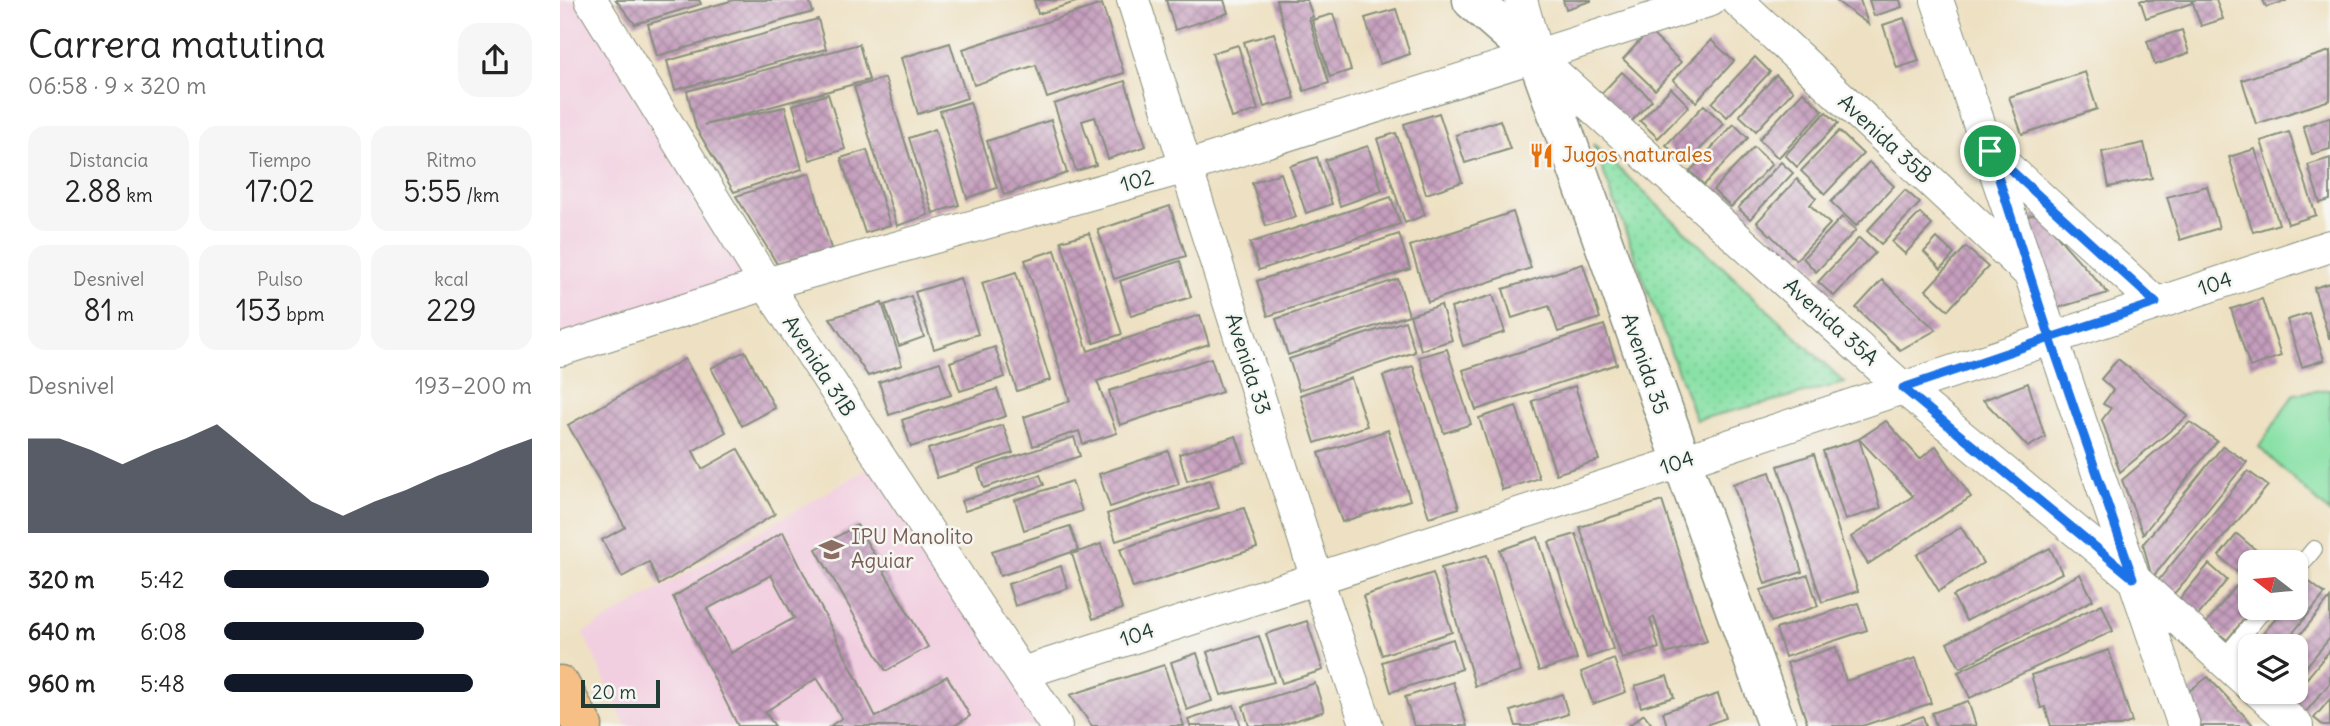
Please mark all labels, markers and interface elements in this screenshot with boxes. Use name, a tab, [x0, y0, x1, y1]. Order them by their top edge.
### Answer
text: Carrera matutina	[28, 21, 326, 68]
button: share	[458, 23, 532, 97]
text: 06:58 · 9 × 320 m	[28, 71, 206, 100]
street label: Avenida 35B	[1833, 88, 1938, 189]
pin	[1960, 121, 2020, 181]
icon: arrive	[1971, 132, 2009, 170]
restaurant icon: Jugos naturales	[1528, 141, 1556, 169]
place label: Jugos naturales	[1562, 141, 1712, 168]
text: Distancia	[69, 148, 148, 172]
text: Tiempo	[249, 148, 311, 172]
text: Ritmo	[426, 148, 476, 172]
street label: 102	[1117, 163, 1157, 198]
text: 2.88	[65, 172, 122, 210]
text: 17:02	[245, 172, 315, 210]
text: 5:55	[403, 172, 462, 210]
text: km	[122, 183, 153, 207]
text: /km	[462, 183, 499, 207]
street label: 104	[2194, 265, 2235, 302]
text: Desnivel	[73, 267, 144, 291]
text: Pulso	[257, 267, 303, 291]
text: kcal	[434, 267, 468, 291]
street label: Avenida 35A	[1778, 272, 1884, 371]
text: 81	[83, 291, 113, 329]
text: 153	[236, 291, 282, 329]
text: 229	[426, 291, 476, 329]
text: m	[113, 302, 134, 326]
text: bpm	[282, 302, 324, 326]
street label: Avenida 31B	[777, 310, 862, 421]
street label: Avenida 33	[1219, 310, 1278, 418]
street label: Avenida 35	[1616, 310, 1675, 418]
text: Desnivel	[28, 371, 114, 400]
text: 193–200 m	[415, 371, 532, 400]
street label: 104	[1656, 444, 1697, 481]
place label: IPU Manolito Aguiar	[851, 523, 973, 574]
school or university icon: IPU Manolito Aguiar	[817, 535, 845, 563]
north arrow	[2238, 550, 2308, 620]
map controls	[2238, 550, 2308, 704]
text: 320 m	[28, 565, 94, 594]
text: 5:42	[140, 565, 184, 594]
street label: 104	[1116, 616, 1157, 653]
text: 640 m	[28, 617, 95, 646]
text: 6:08	[140, 617, 187, 646]
button: layers	[2238, 634, 2308, 704]
text: 960 m	[28, 669, 95, 698]
text: 5:48	[140, 669, 185, 698]
scale bar	[581, 677, 660, 709]
text: 20 m	[592, 680, 636, 704]

